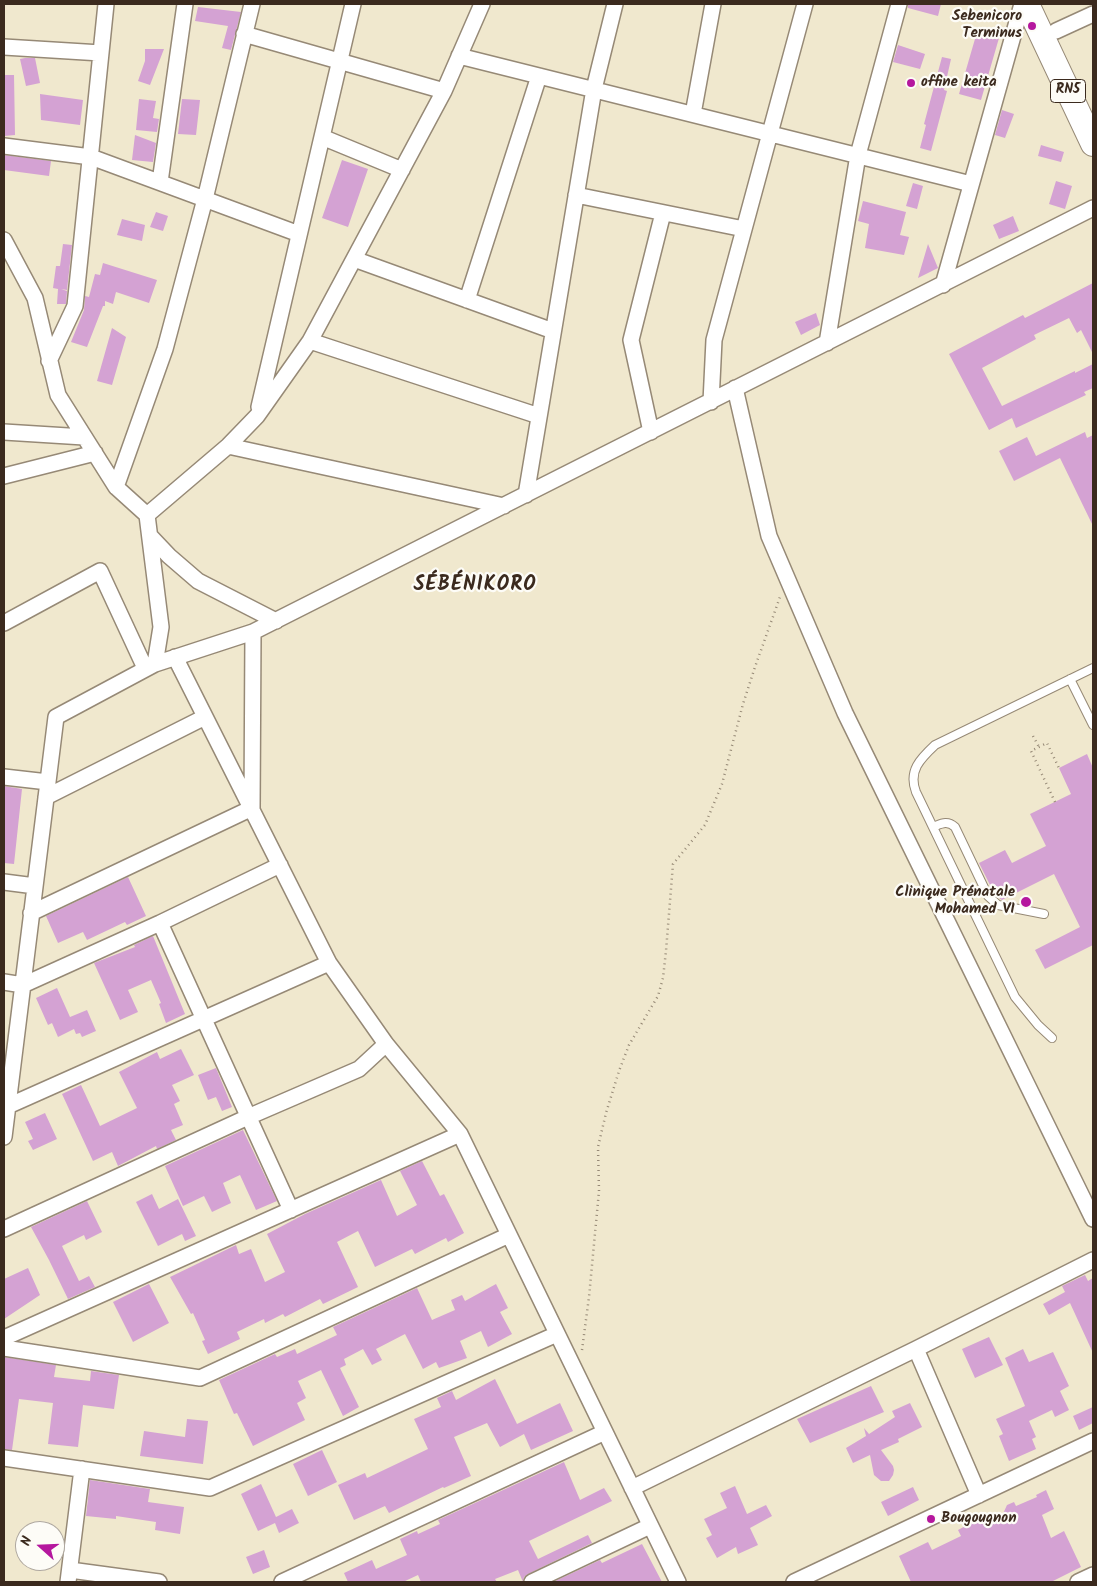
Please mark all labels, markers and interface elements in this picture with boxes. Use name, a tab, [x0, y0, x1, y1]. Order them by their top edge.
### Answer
place label: Sebenicoro Terminus	[952, 8, 1022, 43]
marker: Sebenicoro Terminus	[1026, 20, 1038, 32]
place label: offine keita	[921, 74, 997, 92]
marker: offine keita	[905, 77, 917, 89]
road number: RN5	[1050, 80, 1086, 102]
district label: SÉBÉNIKORO	[412, 575, 538, 599]
place label: Clinique Prénatale Mohamed VI	[895, 884, 1015, 919]
marker: Clinique Prénatale Mohamed VI	[1019, 895, 1033, 909]
place label: Bougougnon	[941, 1510, 1017, 1528]
marker: Bougougnon	[925, 1513, 937, 1525]
north arrow	[15, 1521, 65, 1571]
text: N	[15, 1533, 39, 1549]

